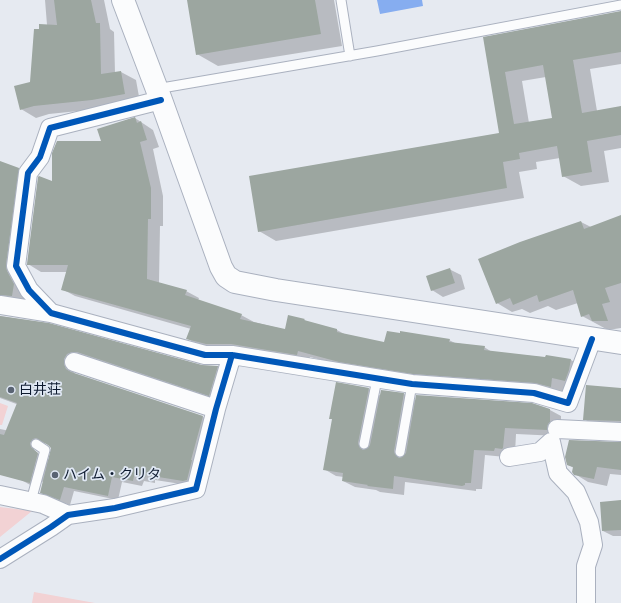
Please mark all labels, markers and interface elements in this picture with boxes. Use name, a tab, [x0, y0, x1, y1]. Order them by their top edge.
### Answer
place label: 白井荘	[19, 382, 61, 398]
marker: 白井荘	[6, 385, 16, 395]
place label: ハイム・クリタ	[63, 467, 161, 483]
marker: ハイム・クリタ	[50, 470, 60, 480]

